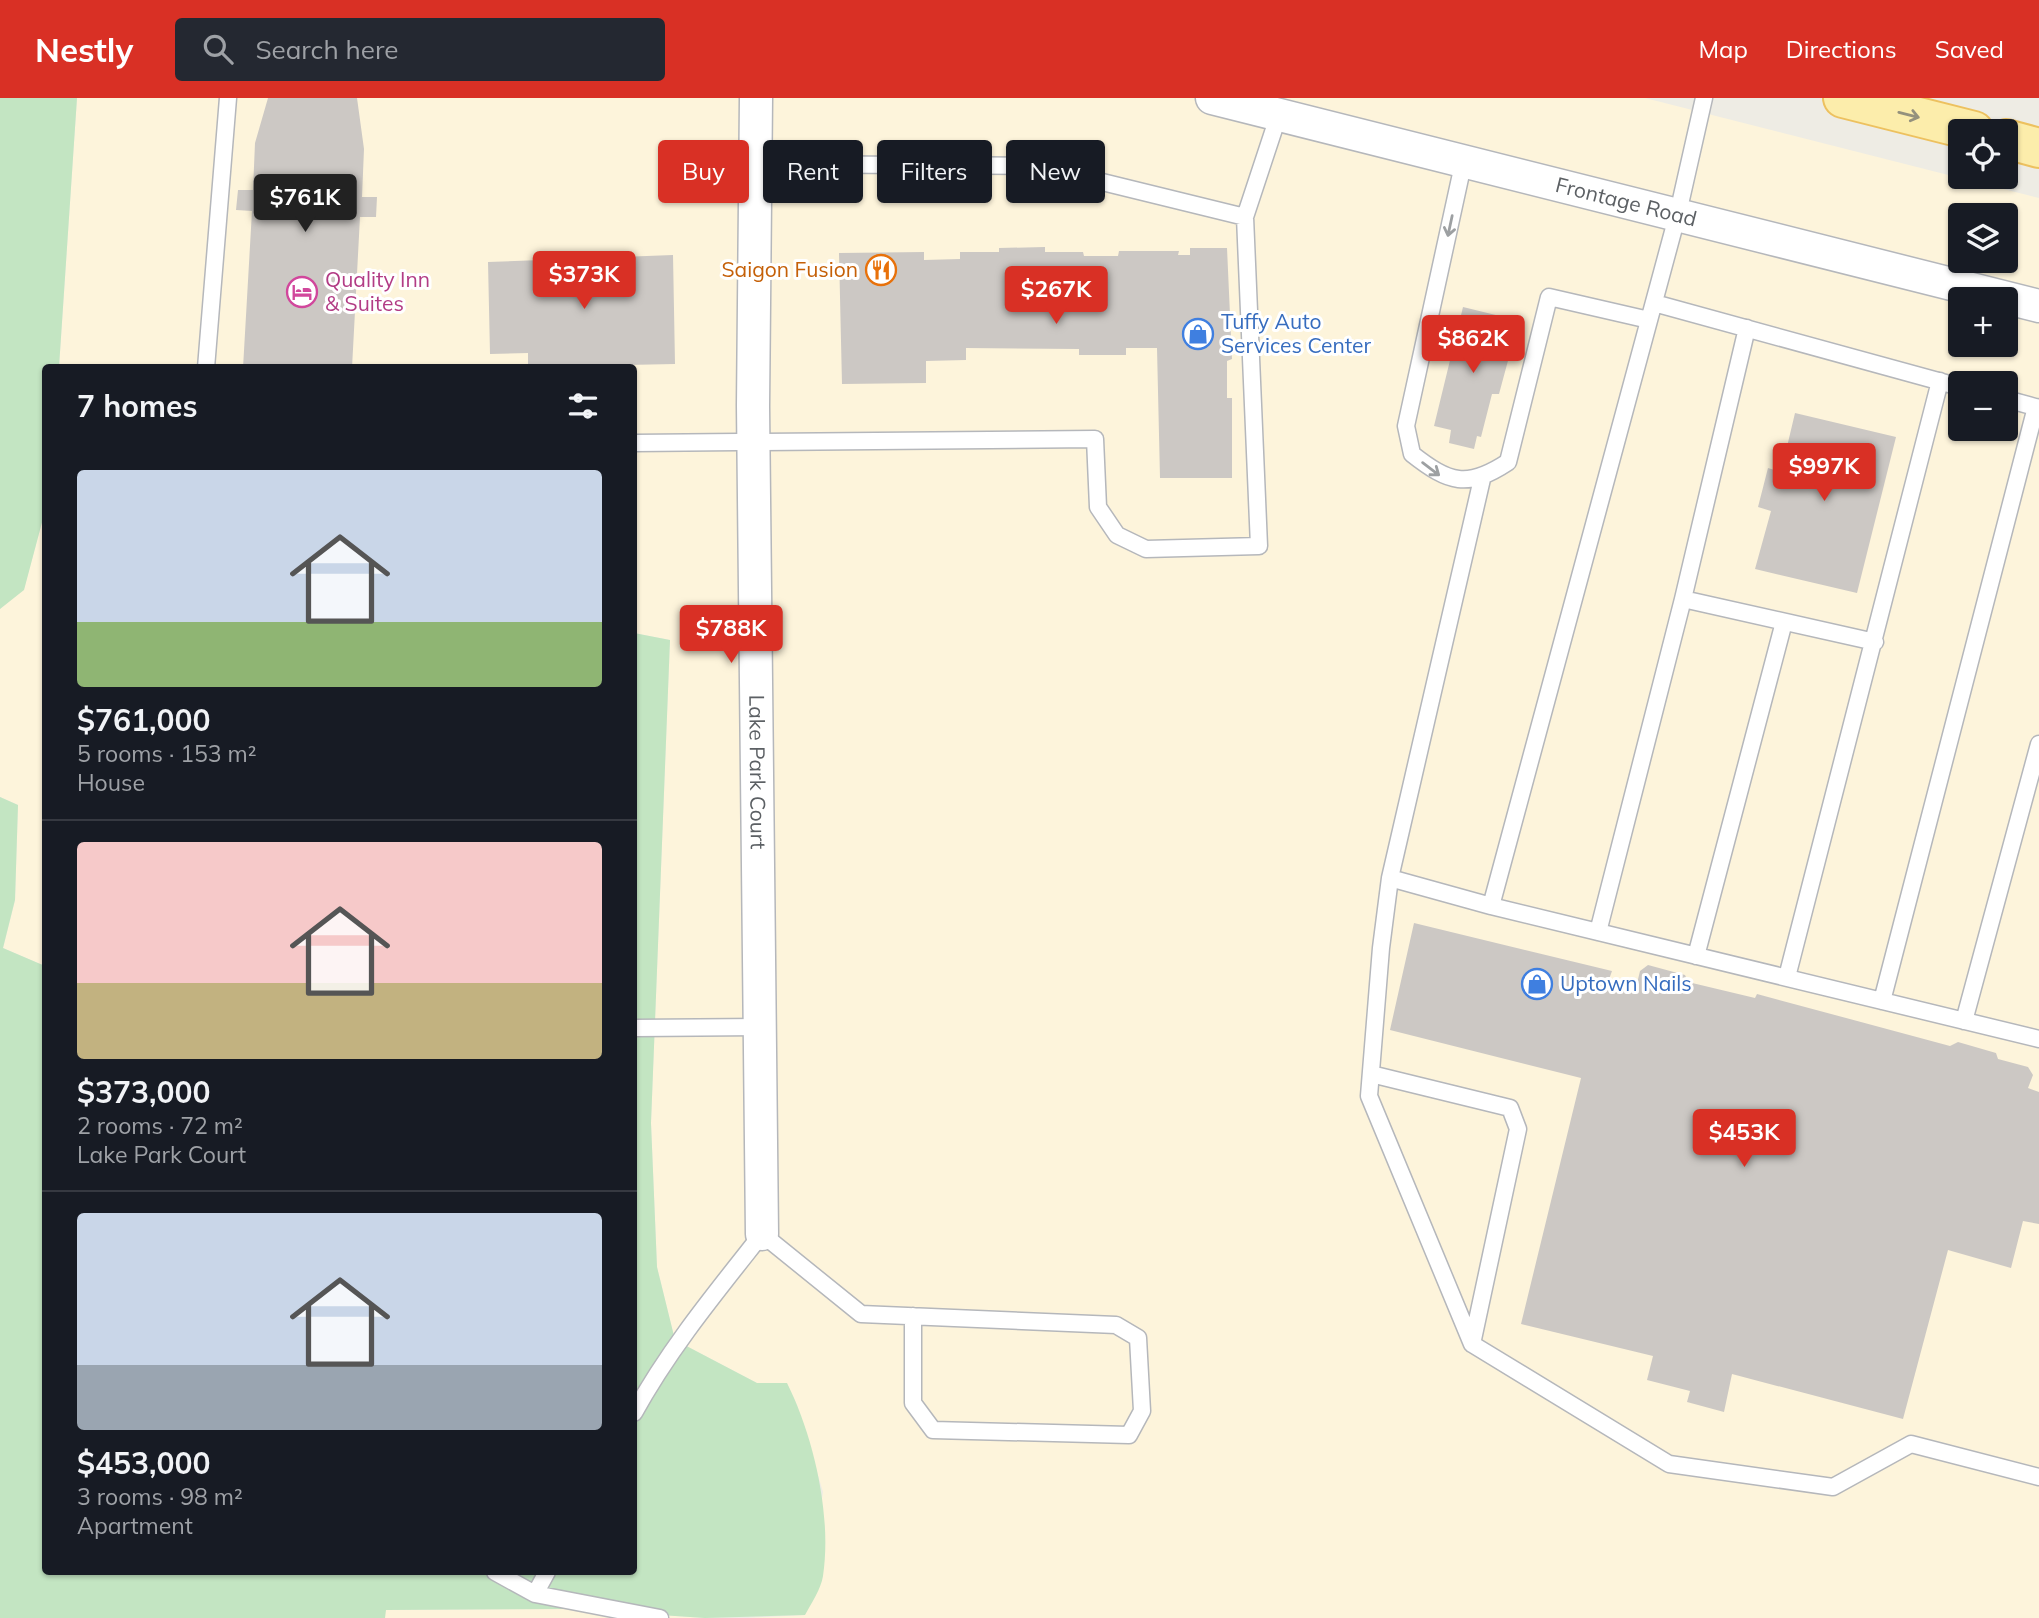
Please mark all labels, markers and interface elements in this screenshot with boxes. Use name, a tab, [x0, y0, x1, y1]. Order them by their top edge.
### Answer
search box	[175, 18, 665, 81]
text: Nestly	[35, 29, 133, 70]
icon: search	[199, 30, 237, 68]
text: Search here	[255, 33, 398, 66]
text: Map	[1698, 34, 1748, 64]
text: Directions	[1786, 34, 1897, 64]
text: Saved	[1935, 34, 2004, 64]
one-way arrow	[1897, 109, 1920, 122]
map controls	[1948, 119, 2018, 441]
button: locate	[1948, 119, 2018, 189]
chip: Buy	[658, 140, 749, 203]
chip: Rent	[763, 140, 863, 203]
chip: Filters	[877, 140, 992, 203]
chip: New	[1006, 140, 1105, 203]
street label: Frontage Road	[1553, 171, 1700, 231]
pin: $761K	[256, 174, 354, 234]
text: $761K	[270, 182, 340, 211]
button: layers	[1948, 203, 2018, 273]
one-way arrow	[1442, 215, 1455, 237]
pin: $373K	[535, 252, 633, 311]
restaurant icon: Saigon Fusion	[864, 253, 898, 287]
place label: Saigon Fusion	[721, 256, 858, 282]
text: $373K	[549, 259, 619, 288]
place label: Quality Inn & Suites	[325, 266, 430, 316]
pin: $267K	[1007, 266, 1105, 326]
text: $267K	[1021, 274, 1091, 303]
hotel icon: Quality Inn & Suites	[285, 275, 319, 309]
button: +	[1948, 287, 2018, 357]
place label: Tuffy Auto Services Center	[1221, 308, 1371, 358]
pin: $862K	[1424, 316, 1522, 375]
shop icon: Tuffy Auto Services Center	[1181, 317, 1215, 351]
text: $862K	[1438, 323, 1508, 352]
button: −	[1948, 371, 2018, 441]
text: 7 homes	[77, 387, 198, 425]
icon: filters	[564, 387, 602, 425]
pin: $997K	[1775, 444, 1873, 503]
text: $997K	[1789, 451, 1859, 480]
one-way arrow	[1421, 462, 1440, 476]
icon: home	[277, 516, 403, 642]
pin: $788K	[682, 606, 780, 665]
text: $788K	[696, 613, 766, 642]
street label: Lake Park Court	[744, 695, 772, 849]
text: $761,000	[77, 701, 210, 739]
text: 5 rooms · 153 m²	[77, 739, 257, 768]
text: House	[77, 768, 145, 797]
icon: home	[277, 888, 403, 1014]
shop icon: Uptown Nails	[1520, 967, 1554, 1001]
place label: Uptown Nails	[1560, 970, 1692, 996]
text: $373,000	[77, 1073, 210, 1111]
pin: $453K	[1695, 1110, 1793, 1169]
text: 2 rooms · 72 m²	[77, 1111, 243, 1140]
text: $453K	[1709, 1117, 1779, 1146]
text: Lake Park Court	[77, 1140, 246, 1169]
icon: home	[277, 1259, 403, 1385]
text: $453,000	[77, 1444, 210, 1482]
text: 3 rooms · 98 m²	[77, 1482, 243, 1511]
text: Apartment	[77, 1511, 193, 1540]

